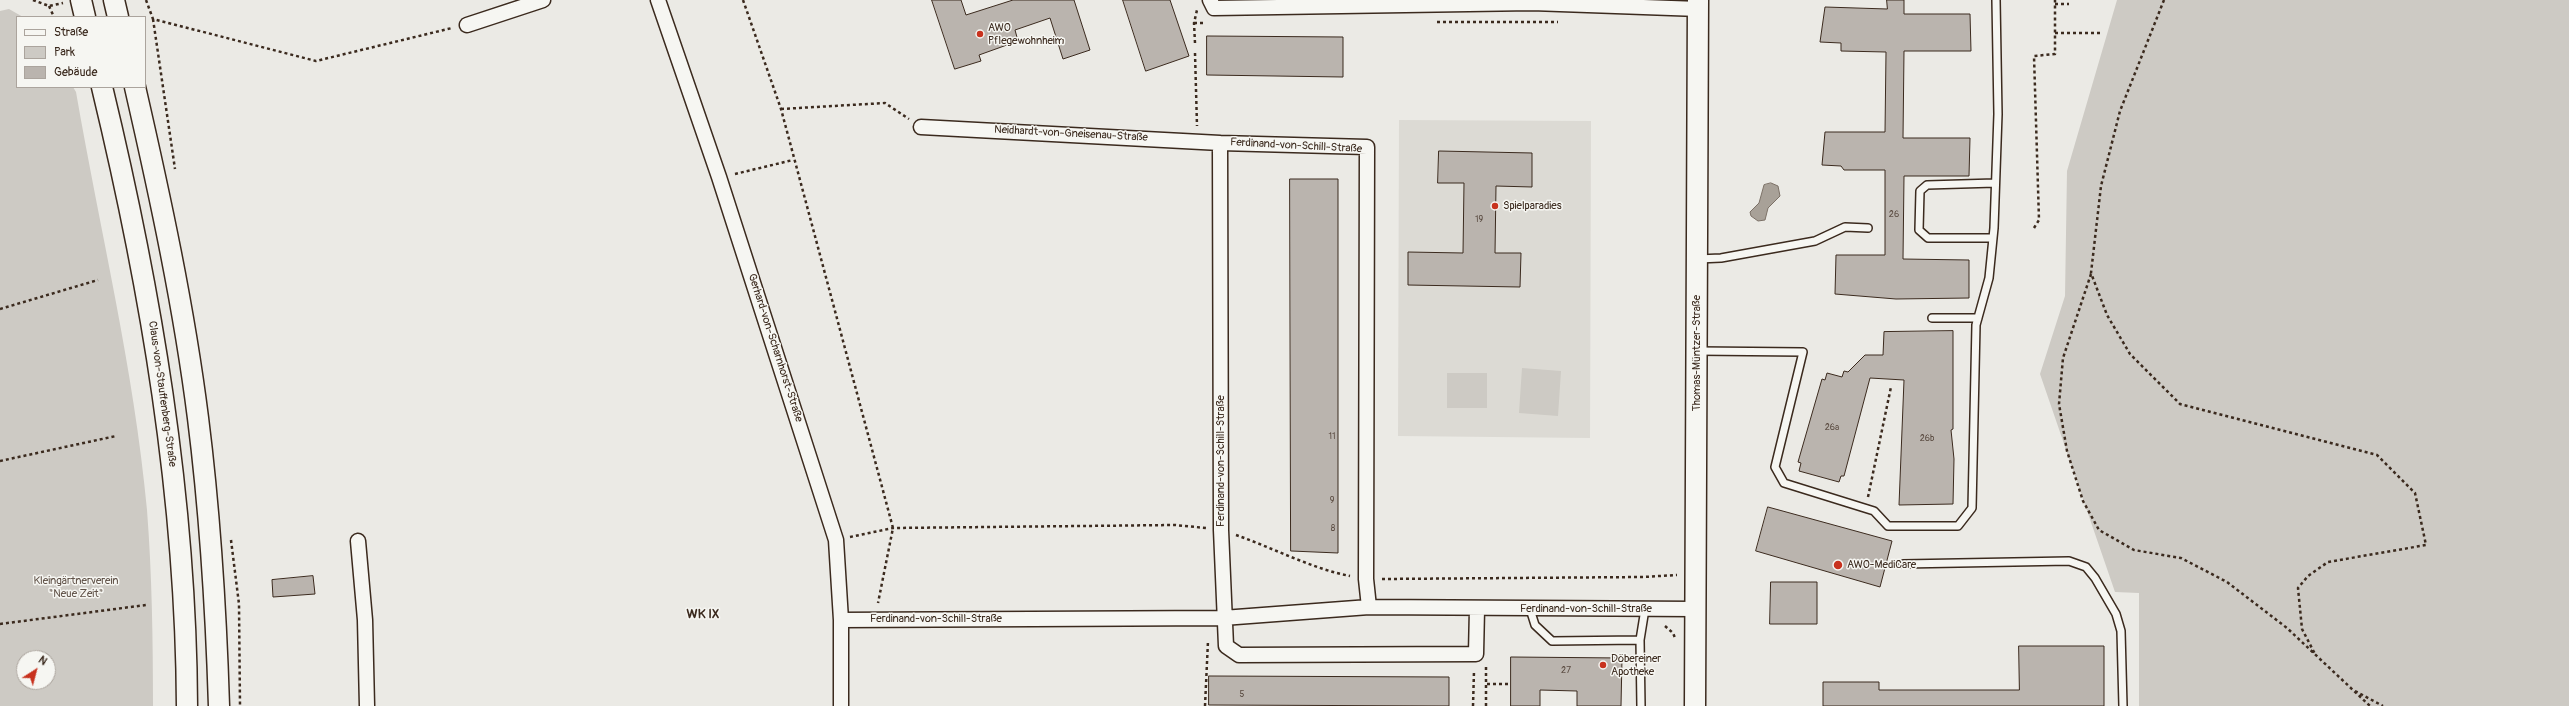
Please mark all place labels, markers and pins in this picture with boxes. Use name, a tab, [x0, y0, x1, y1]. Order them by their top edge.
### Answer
place label: AWO Pflegewohnheim	[988, 21, 1064, 47]
marker: AWO Pflegewohnheim	[975, 29, 985, 39]
place label: Spielparadies	[1503, 199, 1562, 213]
marker: Spielparadies	[1490, 201, 1500, 211]
place label: AWO-MediCare	[1847, 558, 1916, 572]
marker: AWO-MediCare	[1832, 559, 1844, 571]
place label: Döbereiner Apotheke	[1611, 652, 1661, 678]
marker: Döbereiner Apotheke	[1598, 660, 1608, 670]

